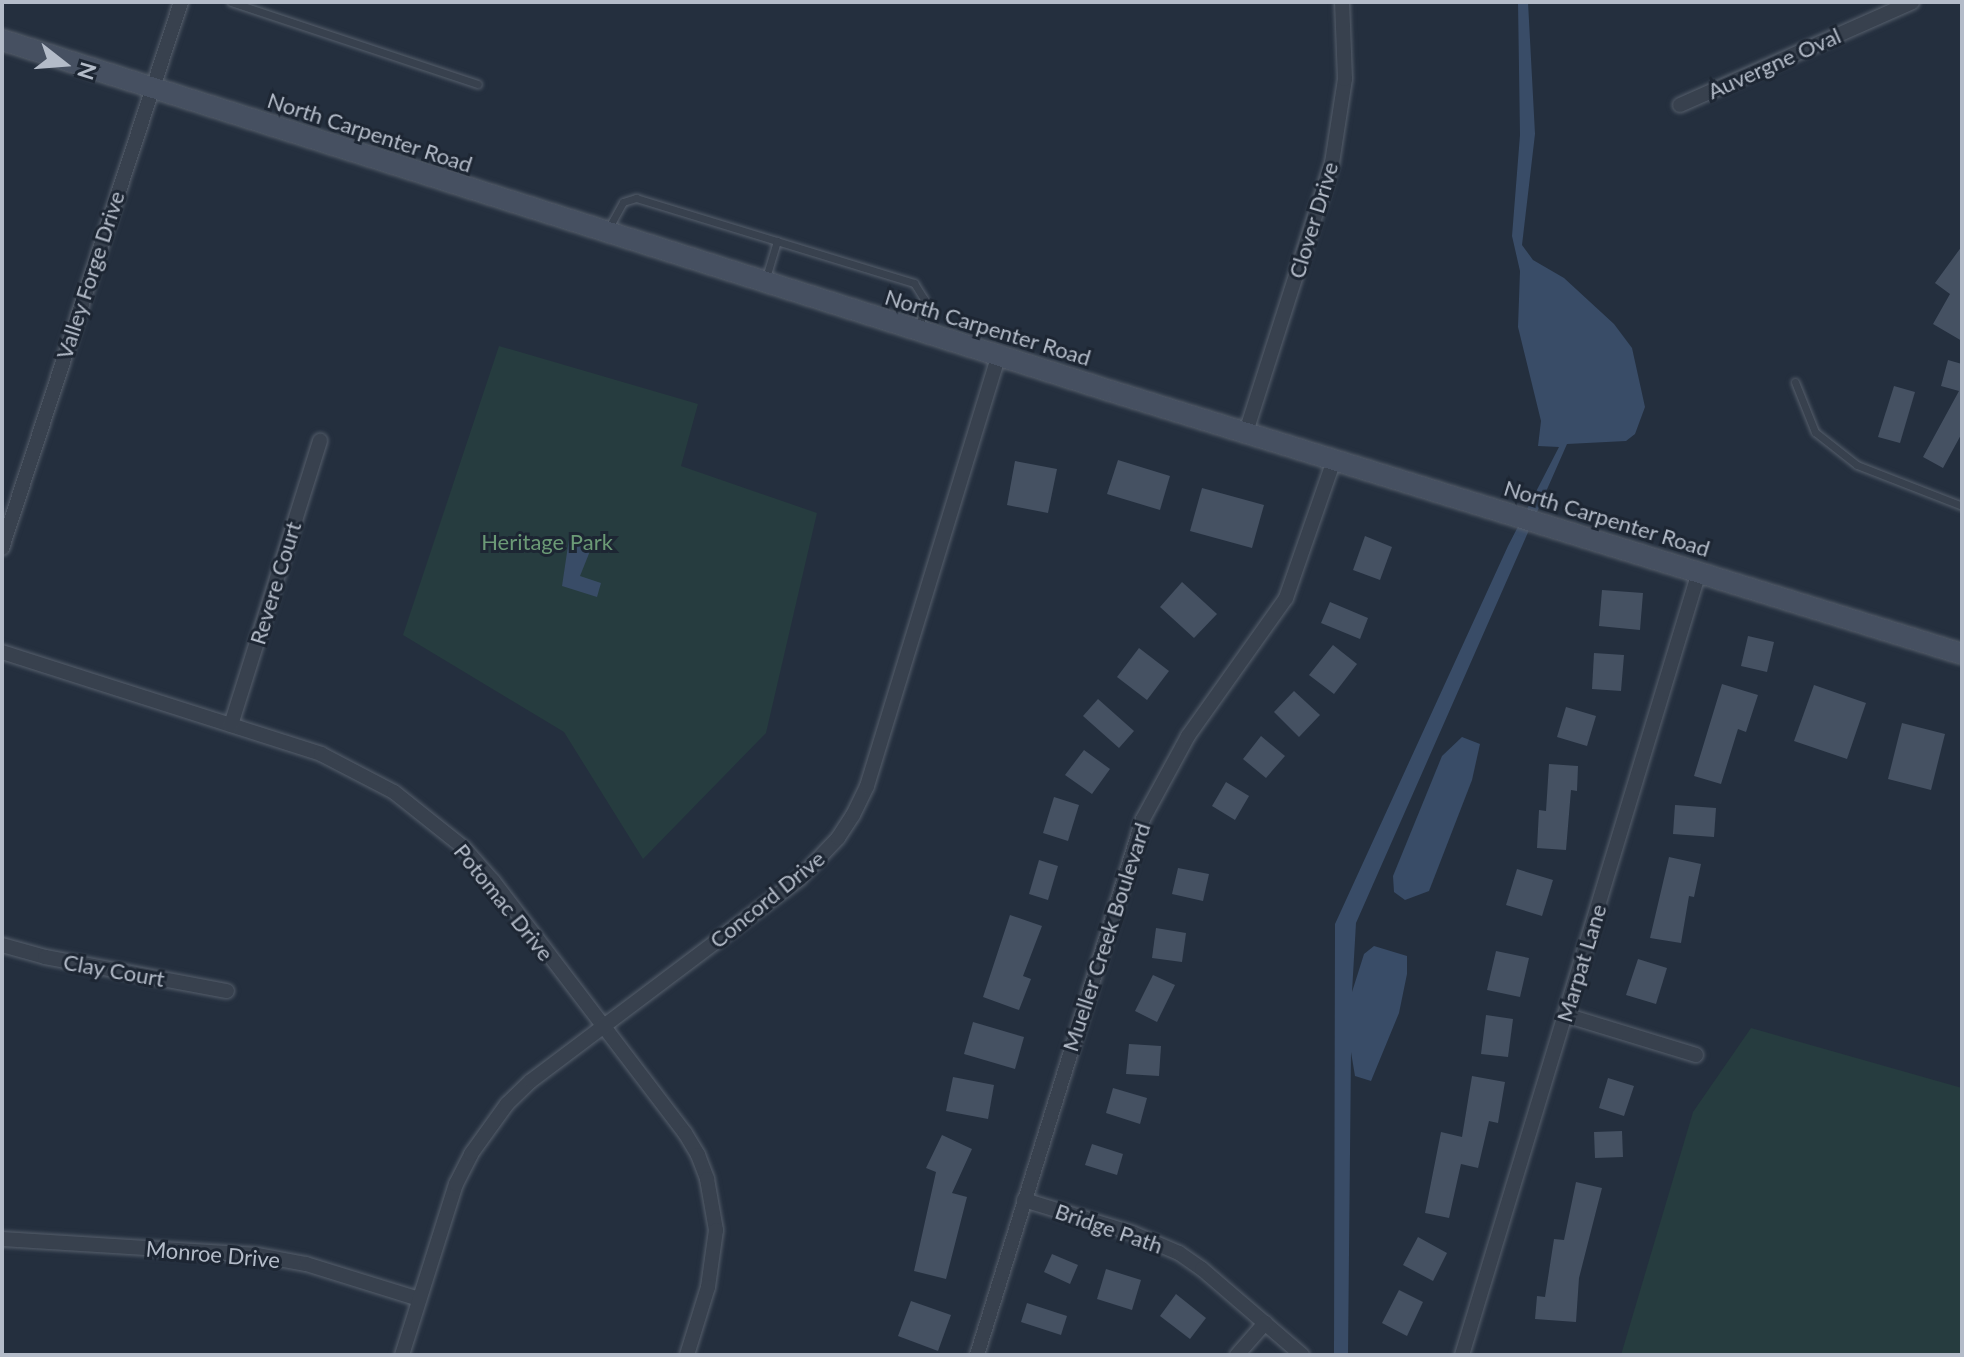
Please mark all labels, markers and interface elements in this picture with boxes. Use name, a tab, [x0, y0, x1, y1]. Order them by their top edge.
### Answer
street label: Auvergne Oval	[1703, 22, 1845, 104]
north arrow	[24, 24, 104, 104]
text: N	[72, 59, 103, 83]
street label: North Carpenter Road	[264, 86, 476, 178]
street label: Clover Drive	[1283, 158, 1343, 282]
street label: Valley Forge Drive	[50, 187, 130, 363]
street label: North Carpenter Road	[882, 283, 1094, 371]
street label: North Carpenter Road	[1501, 474, 1713, 562]
street label: Revere Court	[244, 518, 306, 648]
park label: Heritage Park	[481, 529, 613, 555]
street label: Mueller Creek Boulevard	[1056, 819, 1156, 1055]
street label: Potomac Drive	[449, 838, 559, 966]
street label: Concord Drive	[704, 845, 830, 953]
street label: Marpat Lane	[1551, 901, 1611, 1025]
street label: Clay Court	[61, 948, 167, 992]
street label: Bridge Path	[1052, 1197, 1166, 1259]
street label: Monroe Drive	[145, 1235, 281, 1273]

